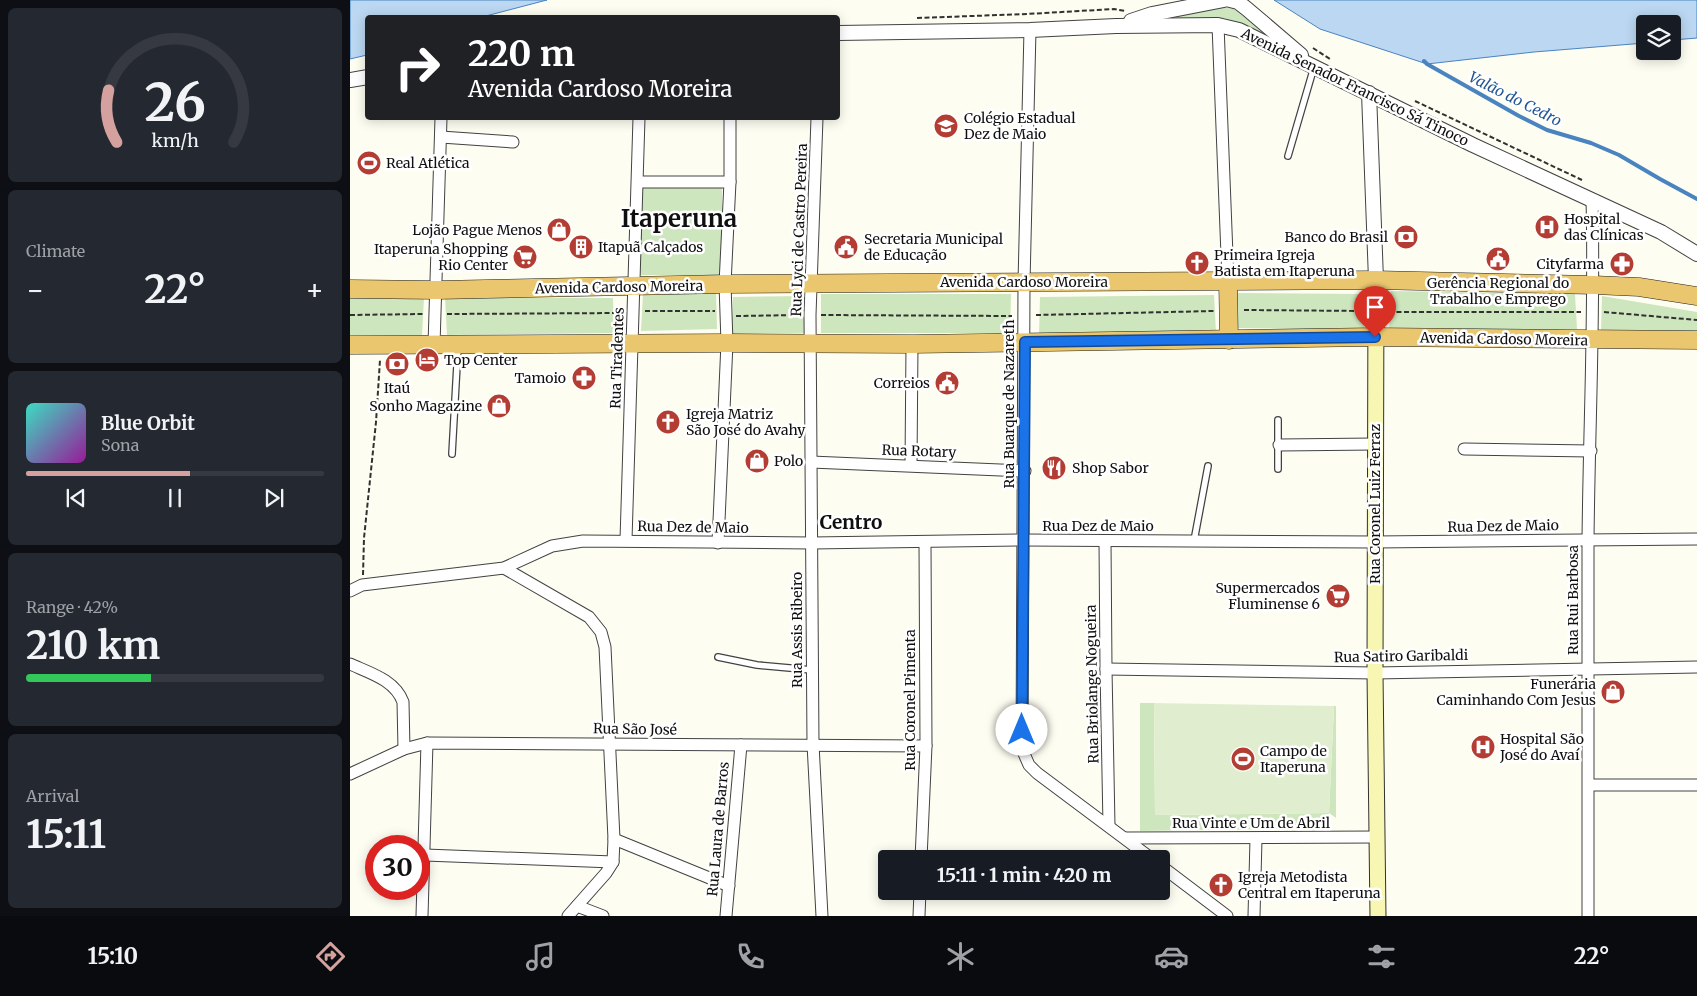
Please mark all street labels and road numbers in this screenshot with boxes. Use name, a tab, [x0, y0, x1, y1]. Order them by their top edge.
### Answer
street label: Avenida Senador Francisco Sá Tinoco	[1237, 24, 1472, 150]
street label: Rua Lyci de Castro Pereira	[787, 143, 811, 317]
street label: Avenida Cardoso Moreira	[939, 273, 1109, 291]
street label: Avenida Cardoso Moreira	[534, 277, 704, 297]
street label: Rua Tiradentes	[606, 307, 628, 409]
street label: Rua Buarque de Nazareth	[1000, 320, 1018, 488]
street label: Avenida Cardoso Moreira	[1419, 329, 1589, 349]
street label: Rua Coronel Luiz Ferraz	[1366, 424, 1384, 584]
street label: Rua Rotary	[881, 441, 957, 461]
street label: Rua Dez de Maio	[1447, 516, 1559, 536]
street label: Rua Dez de Maio	[637, 517, 749, 537]
street label: Rua Dez de Maio	[1042, 517, 1154, 535]
street label: Rua Rui Barbosa	[1564, 544, 1582, 655]
street label: Rua Assis Ribeiro	[788, 572, 806, 688]
street label: Rua Briolange Nogueira	[1082, 604, 1102, 764]
street label: Rua Coronel Pimenta	[901, 629, 919, 771]
street label: Rua Satiro Garibaldi	[1334, 646, 1469, 666]
street label: Rua São José	[593, 719, 677, 739]
street label: Rua Laura de Barros	[703, 761, 733, 897]
street label: Rua Vinte e Um de Abril	[1172, 814, 1331, 832]

